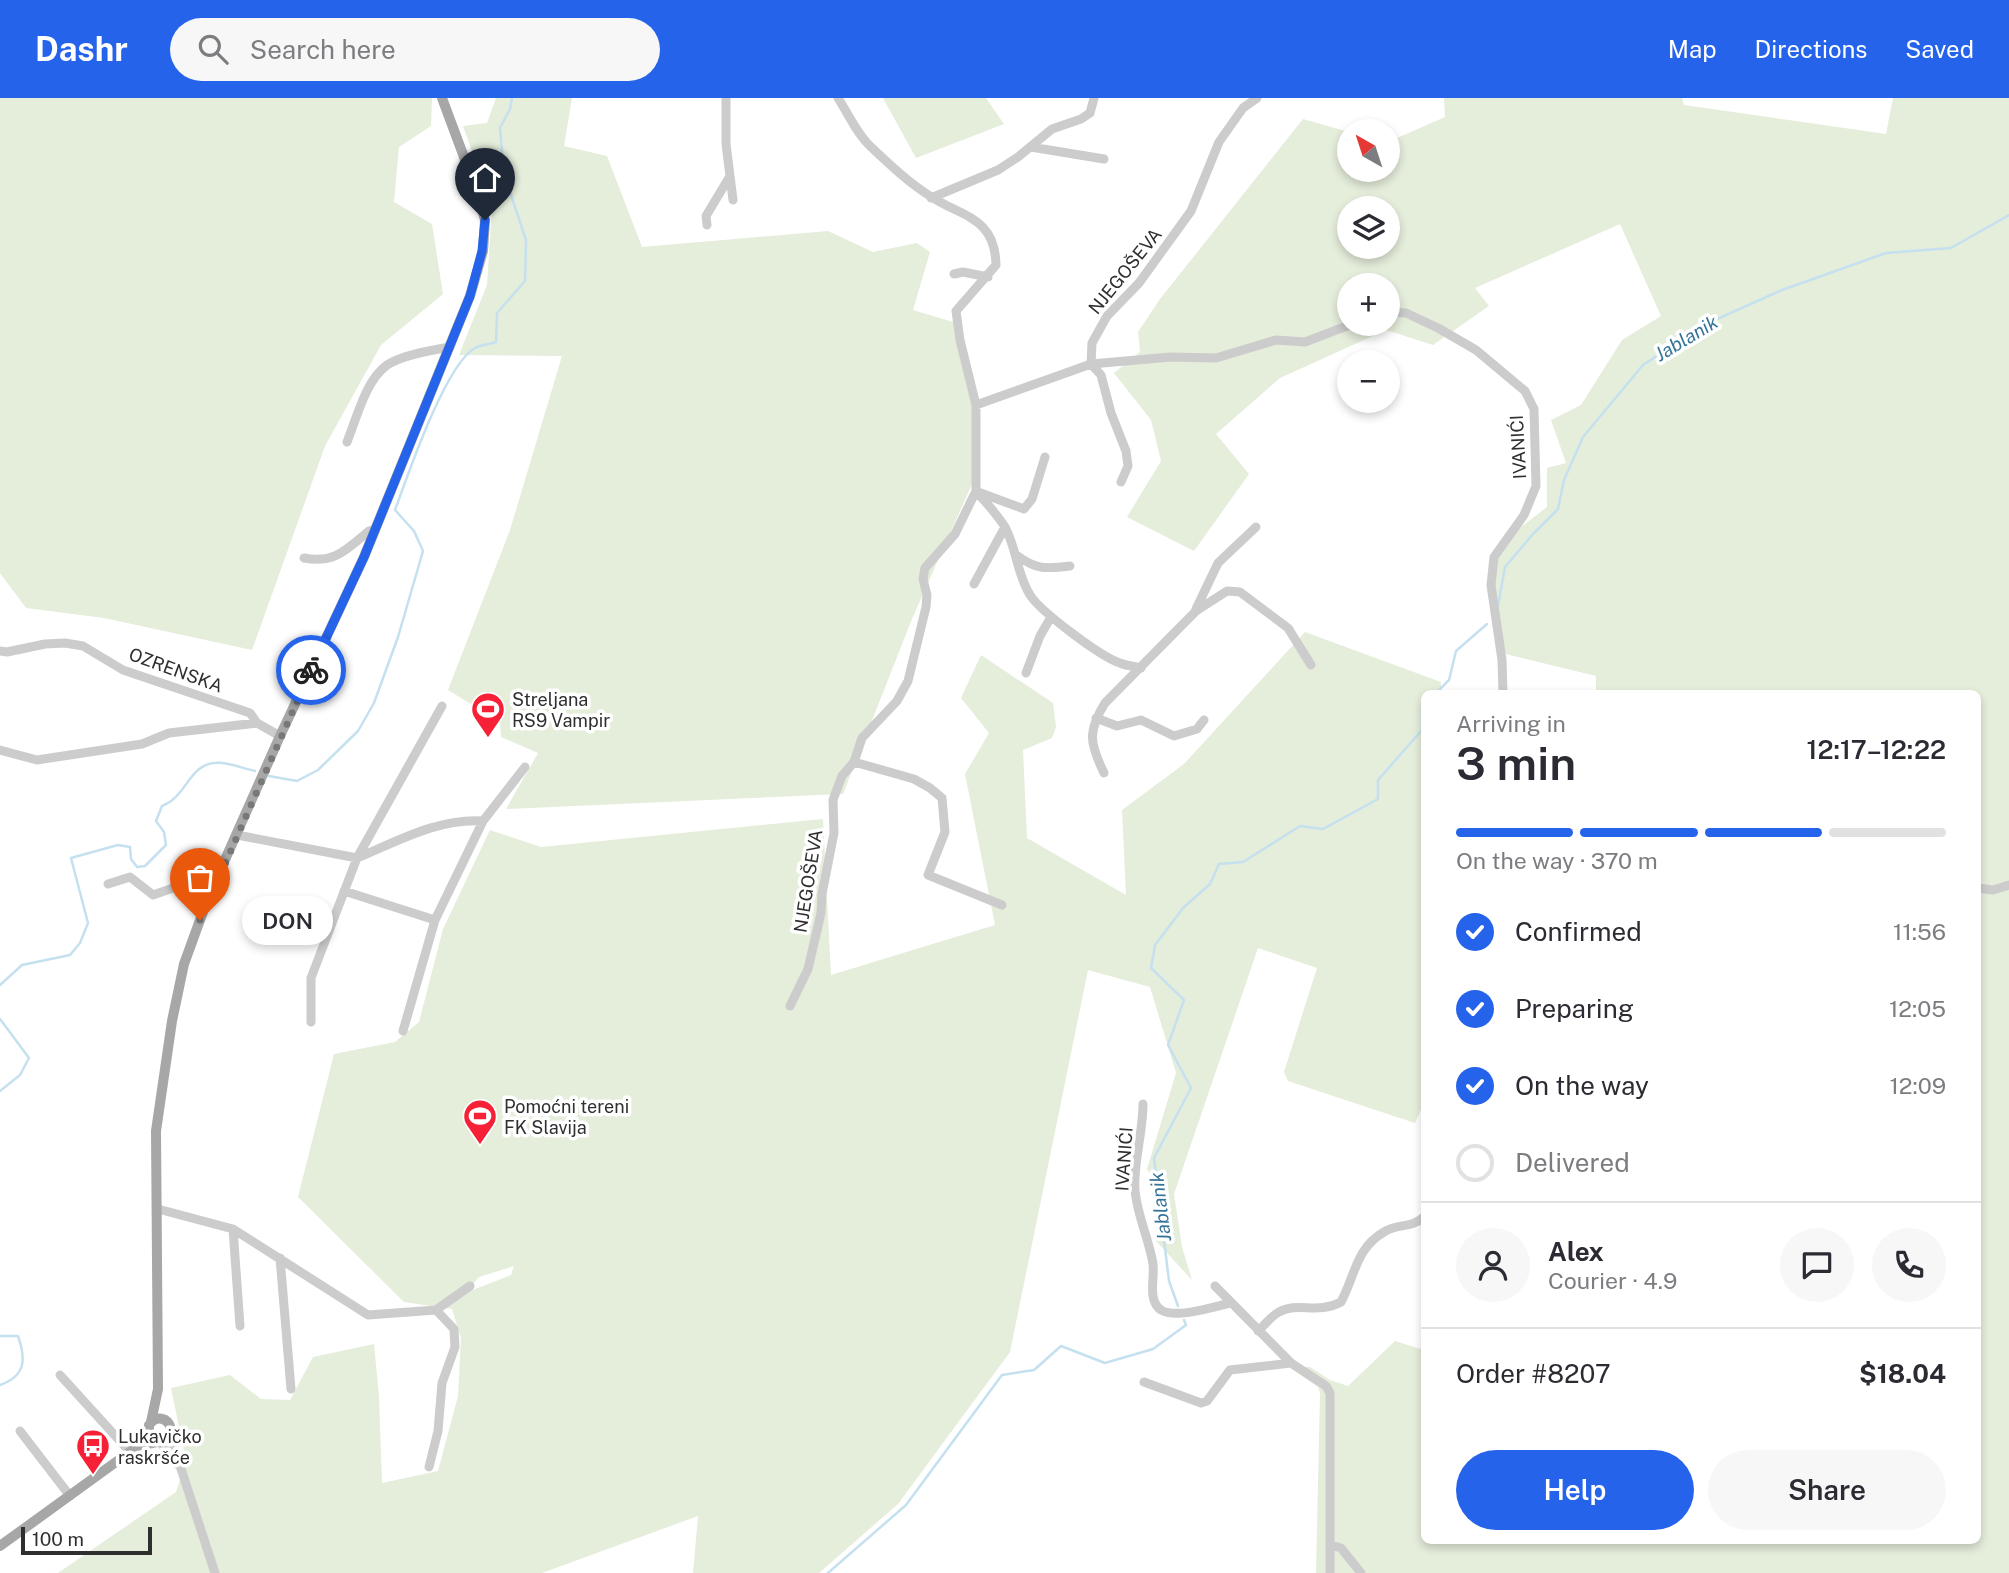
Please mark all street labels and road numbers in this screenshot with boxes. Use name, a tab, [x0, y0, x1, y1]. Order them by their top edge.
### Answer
street label: NJEGOŠEVA	[1084, 224, 1166, 318]
street label: IVANIĆI	[1505, 414, 1530, 480]
street label: OZRENSKA	[126, 643, 226, 697]
street label: NJEGOŠEVA	[789, 828, 827, 934]
street label: IVANIĆI	[1110, 1126, 1137, 1192]

